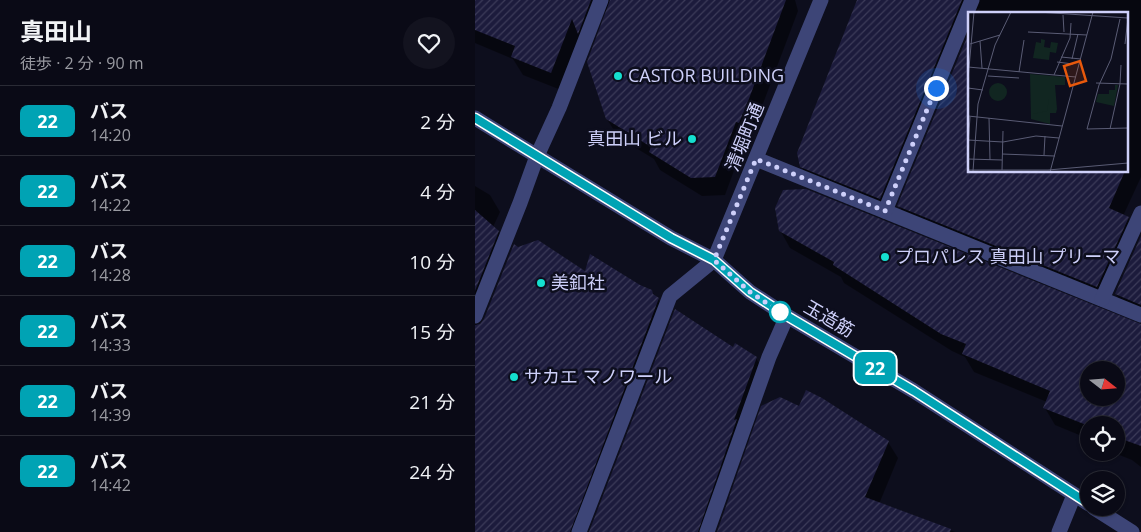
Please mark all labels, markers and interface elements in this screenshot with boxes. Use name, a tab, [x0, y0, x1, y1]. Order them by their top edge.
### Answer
inset map	[968, 12, 1129, 172]
text: 真田山	[20, 14, 92, 47]
button: heart	[403, 17, 455, 69]
text: 徒歩 · 2 分 · 90 m	[20, 52, 144, 74]
place label: CASTOR BUILDING	[628, 63, 784, 87]
marker: CASTOR BUILDING	[612, 70, 624, 82]
your location	[924, 76, 949, 101]
text: バス	[90, 98, 128, 124]
street label: 清堀町通	[719, 99, 769, 174]
text: 22	[37, 109, 58, 133]
text: 2 分	[420, 109, 455, 135]
text: 14:20	[90, 124, 131, 146]
place label: 真田山 ビル	[587, 126, 682, 150]
marker: 真田山 ビル	[686, 133, 698, 145]
text: バス	[90, 168, 128, 194]
text: 22	[37, 179, 58, 203]
text: 4 分	[420, 179, 455, 205]
text: 14:22	[90, 194, 131, 216]
text: バス	[90, 238, 128, 264]
place label: プロパレス 真田山 プリーマ	[895, 244, 1120, 268]
text: 22	[37, 249, 58, 273]
text: 10 分	[409, 249, 455, 275]
marker: プロパレス 真田山 プリーマ	[879, 251, 891, 263]
text: 14:28	[90, 264, 131, 286]
place label: 美釦社	[551, 270, 605, 294]
marker: 美釦社	[535, 277, 547, 289]
street label: 玉造筋	[800, 294, 859, 342]
unlabelled marker	[769, 301, 791, 323]
text: バス	[90, 308, 128, 334]
text: 22	[37, 319, 58, 343]
text: 15 分	[409, 319, 455, 345]
text: 14:33	[90, 334, 131, 356]
line badge: 22	[853, 352, 897, 384]
text: 22	[865, 356, 885, 380]
north arrow	[1080, 361, 1125, 406]
map controls	[1080, 361, 1125, 516]
place label: サカエ マノワール	[524, 364, 672, 388]
marker: サカエ マノワール	[508, 371, 520, 383]
text: バス	[90, 378, 128, 404]
text: 22	[37, 389, 58, 413]
text: 21 分	[409, 389, 455, 415]
text: 14:39	[90, 404, 131, 426]
button: locate	[1080, 416, 1125, 461]
text: バス	[90, 448, 128, 474]
text: 22	[37, 459, 58, 483]
text: 24 分	[409, 459, 455, 485]
button: layers	[1080, 471, 1125, 516]
text: 14:42	[90, 474, 131, 496]

